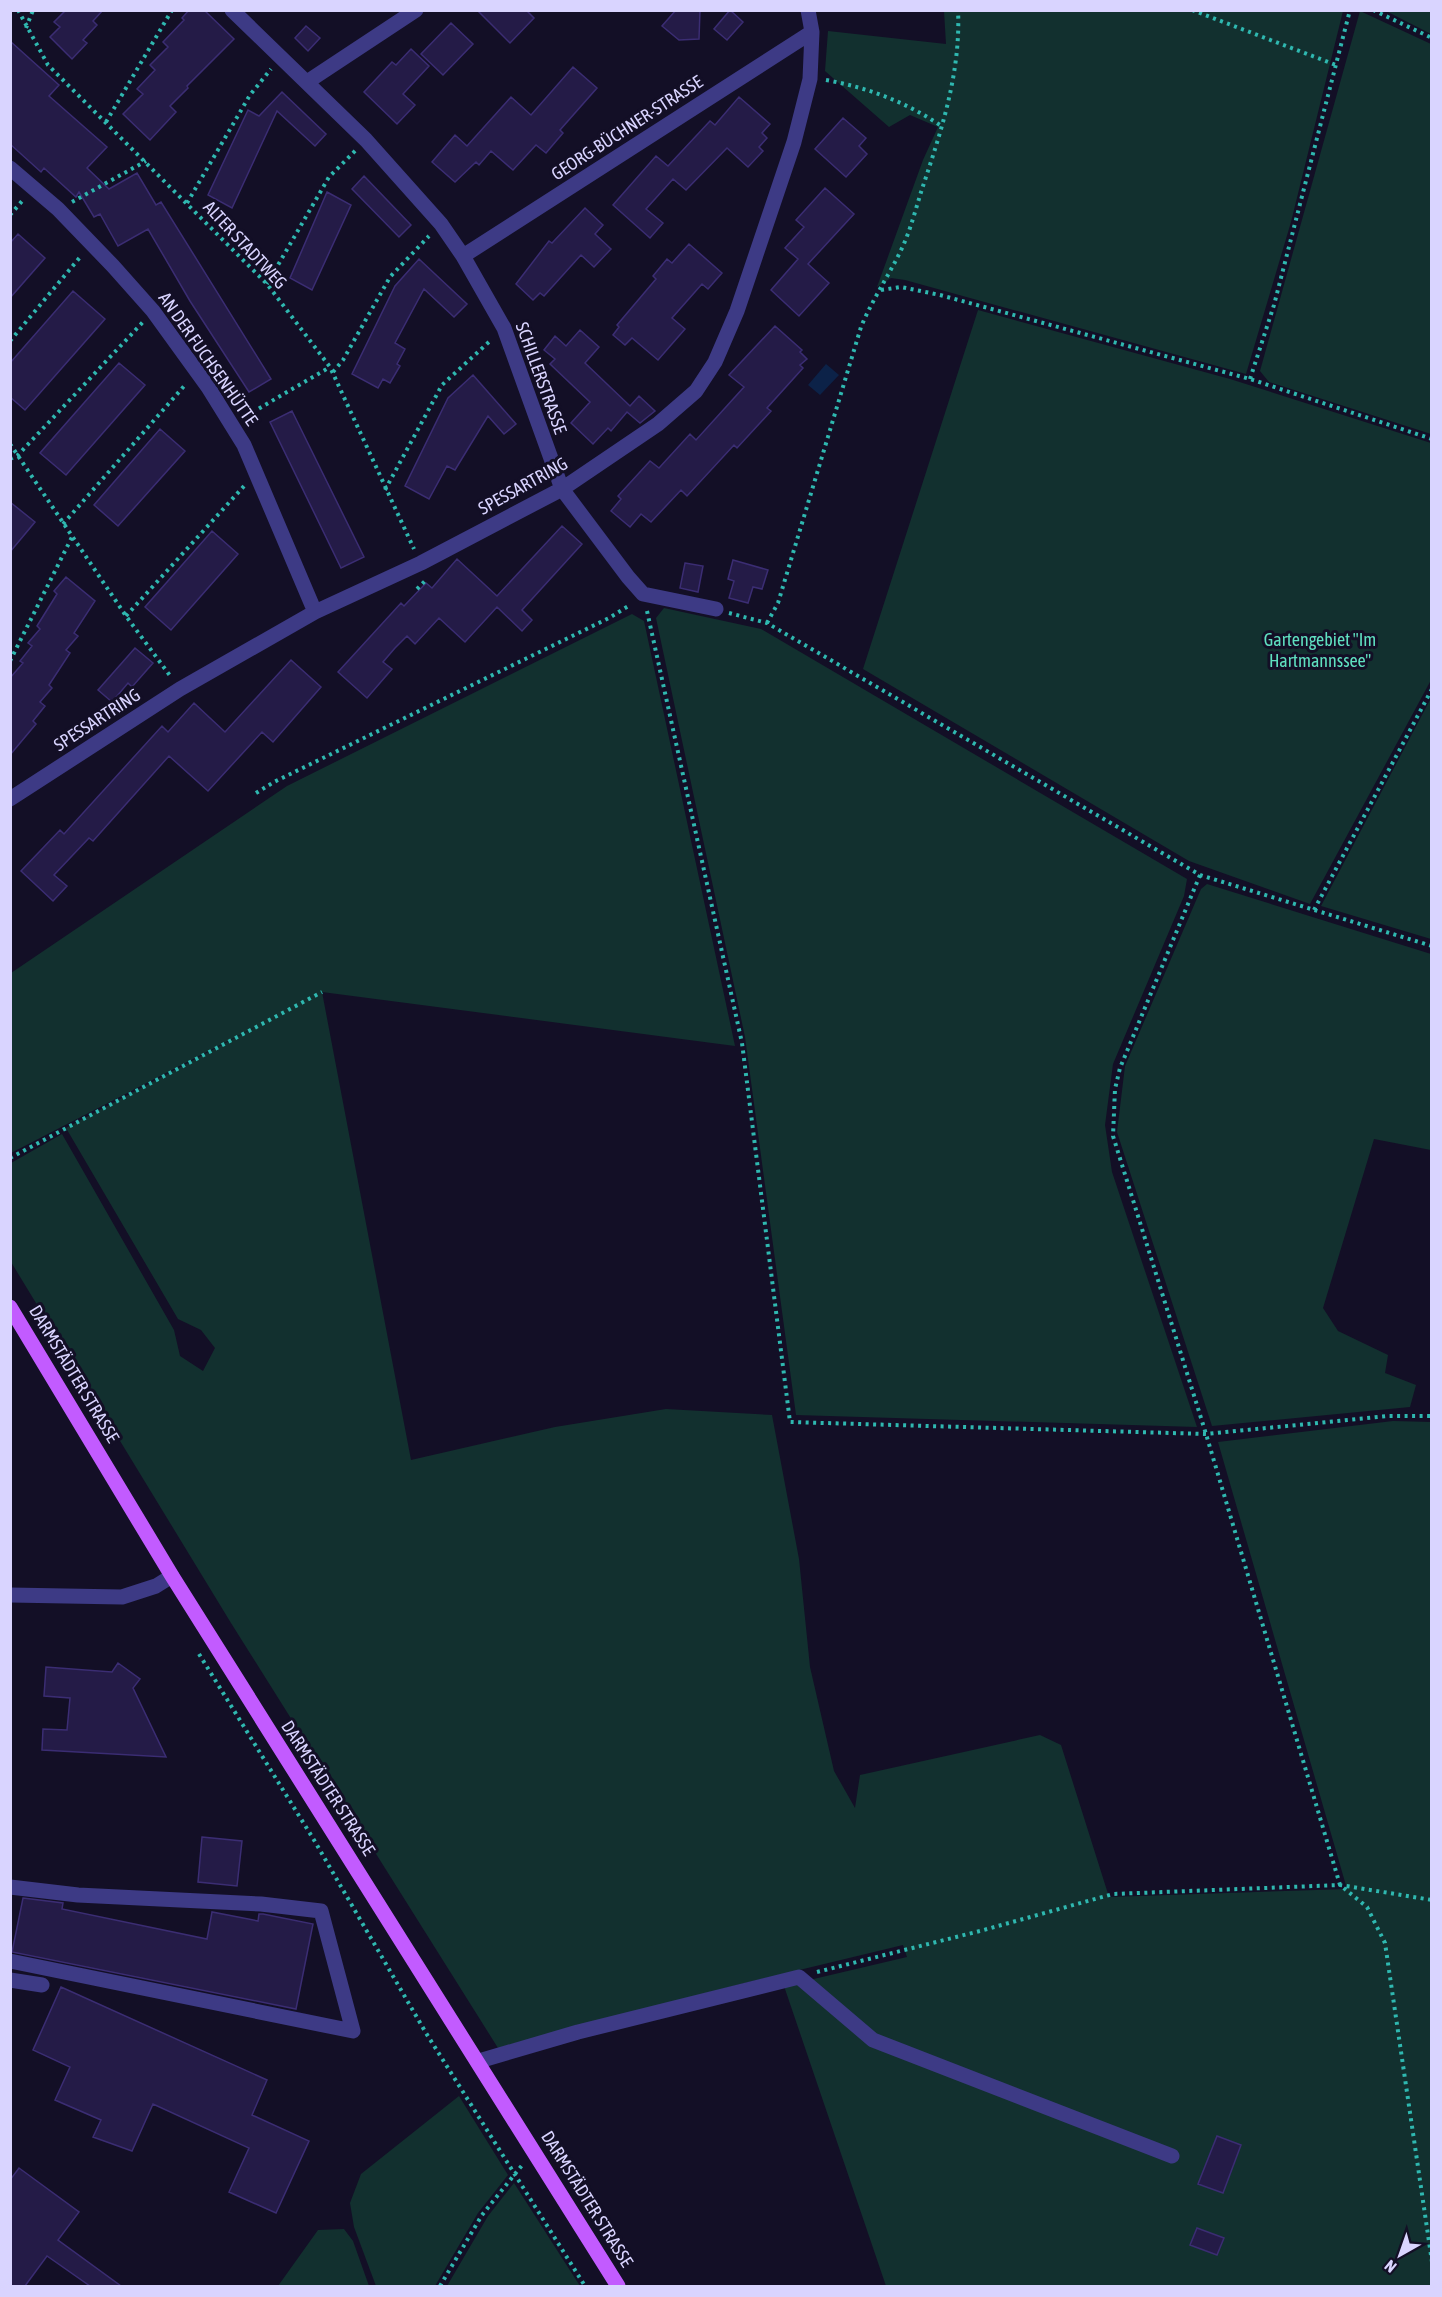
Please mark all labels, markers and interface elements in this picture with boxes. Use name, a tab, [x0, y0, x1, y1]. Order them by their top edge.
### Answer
street label: GEORG-BÜCHNER-STRASSE	[547, 71, 707, 184]
street label: ALTER STADTWEG	[199, 196, 291, 293]
street label: AN DER FUCHSENHÜTTE	[155, 288, 262, 430]
street label: SCHILLERSTRASSE	[512, 319, 572, 437]
street label: SPESSARTRING	[475, 452, 571, 519]
park label: Gartengebiet "Im Hartmannssee"	[1264, 629, 1376, 671]
street label: SPESSARTRING	[50, 684, 144, 755]
street label: DARMSTÄDTER STRASSE	[25, 1301, 124, 1446]
street label: DARMSTÄDTER STRASSE	[277, 1716, 380, 1859]
street label: DARMSTÄDTER STRASSE	[537, 2127, 638, 2271]
north arrow	[1370, 2225, 1430, 2285]
text: N	[1381, 2257, 1400, 2276]

